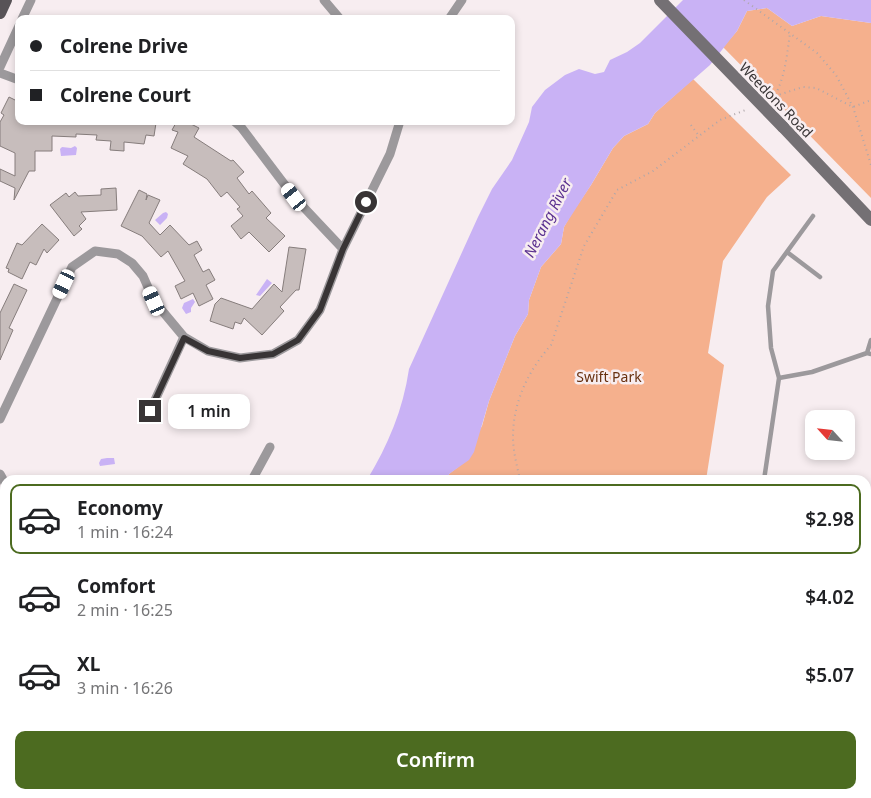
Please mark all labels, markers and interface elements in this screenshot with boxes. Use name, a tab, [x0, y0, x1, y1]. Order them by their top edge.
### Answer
text: Colrene Drive	[60, 33, 188, 59]
street label: Weedons Road	[735, 58, 817, 142]
text: Colrene Court	[60, 82, 191, 108]
water label: Nerang River	[519, 174, 576, 261]
car	[278, 181, 309, 213]
route start	[355, 191, 377, 213]
car	[50, 267, 77, 301]
car	[141, 284, 166, 318]
park label: Swift Park	[576, 367, 642, 386]
callout: 1 min	[168, 394, 250, 428]
route end	[139, 400, 161, 422]
text: 1 min	[187, 400, 231, 422]
north arrow	[805, 410, 855, 460]
map controls	[805, 410, 855, 460]
text: Economy	[77, 495, 163, 521]
icon: car	[17, 497, 62, 542]
text: $2.98	[805, 506, 854, 532]
text: 1 min · 16:24	[77, 521, 173, 543]
text: Comfort	[77, 573, 156, 599]
icon: car	[17, 575, 62, 620]
text: $4.02	[805, 584, 854, 610]
text: 2 min · 16:25	[77, 599, 173, 621]
text: XL	[77, 651, 100, 677]
icon: car	[17, 653, 62, 698]
text: $5.07	[805, 662, 854, 688]
text: 3 min · 16:26	[77, 677, 173, 699]
button: Confirm	[15, 731, 856, 789]

